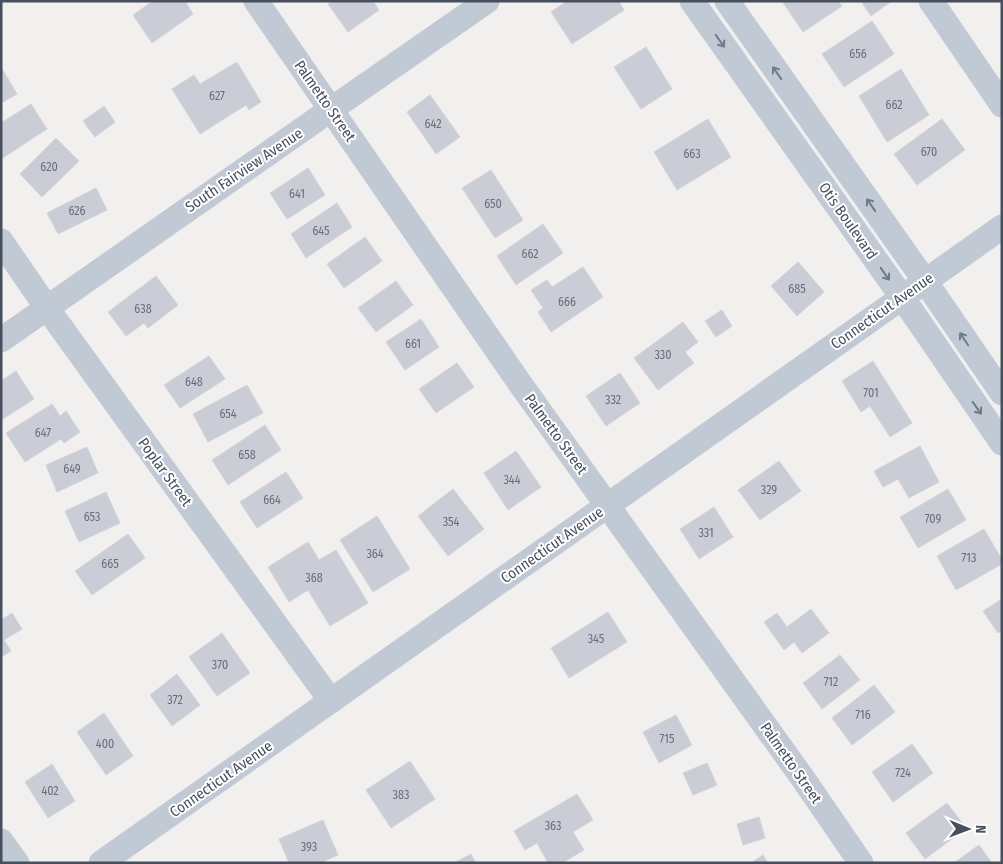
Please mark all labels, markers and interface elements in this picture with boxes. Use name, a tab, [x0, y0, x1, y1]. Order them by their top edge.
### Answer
one-way arrow	[715, 34, 726, 47]
house number: 656	[849, 47, 867, 61]
street label: Palmetto Street	[290, 57, 360, 145]
one-way arrow	[772, 67, 783, 80]
house number: 627	[209, 89, 225, 103]
house number: 662	[885, 98, 903, 112]
house number: 642	[425, 117, 441, 131]
street label: South Fairview Avenue	[182, 124, 306, 216]
house number: 670	[921, 145, 937, 159]
house number: 663	[683, 147, 701, 161]
house number: 620	[40, 160, 58, 174]
street label: Otis Boulevard	[815, 179, 881, 263]
house number: 641	[289, 187, 305, 201]
house number: 650	[484, 197, 502, 211]
one-way arrow	[866, 199, 877, 213]
house number: 626	[68, 204, 86, 218]
house number: 645	[312, 224, 330, 238]
house number: 662	[521, 247, 539, 261]
one-way arrow	[880, 267, 890, 281]
street label: Connecticut Avenue	[827, 269, 937, 353]
house number: 685	[788, 282, 806, 296]
house number: 666	[558, 295, 576, 309]
house number: 638	[134, 302, 152, 316]
one-way arrow	[959, 332, 969, 346]
house number: 661	[405, 337, 421, 351]
house number: 330	[654, 348, 672, 362]
house number: 648	[185, 375, 203, 389]
house number: 701	[863, 386, 879, 400]
street label: Palmetto Street	[521, 390, 591, 478]
house number: 332	[605, 393, 621, 407]
one-way arrow	[972, 400, 982, 414]
house number: 654	[219, 407, 237, 421]
house number: 647	[35, 426, 51, 440]
street label: Poplar Street	[134, 434, 196, 510]
house number: 658	[238, 448, 256, 462]
house number: 649	[63, 462, 81, 476]
house number: 344	[504, 473, 521, 487]
house number: 329	[761, 483, 777, 497]
house number: 664	[263, 493, 281, 507]
street label: Connecticut Avenue	[497, 503, 607, 587]
house number: 653	[84, 510, 100, 524]
house number: 709	[925, 512, 942, 526]
house number: 354	[443, 515, 460, 529]
house number: 331	[698, 526, 714, 540]
house number: 364	[366, 547, 384, 561]
house number: 713	[962, 551, 976, 565]
house number: 665	[101, 557, 119, 571]
house number: 368	[305, 571, 323, 585]
house number: 345	[588, 632, 605, 646]
house number: 370	[212, 658, 228, 672]
house number: 712	[824, 675, 838, 689]
house number: 372	[167, 693, 183, 707]
house number: 716	[855, 708, 871, 722]
street label: Palmetto Street	[756, 719, 826, 807]
house number: 715	[660, 732, 675, 746]
house number: 400	[96, 737, 114, 751]
street label: Connecticut Avenue	[166, 737, 276, 821]
house number: 724	[895, 766, 911, 780]
house number: 402	[41, 784, 59, 798]
house number: 383	[393, 788, 409, 802]
north arrow	[943, 804, 993, 854]
house number: 363	[545, 819, 561, 833]
text: N	[972, 825, 989, 834]
house number: 393	[301, 840, 317, 854]

